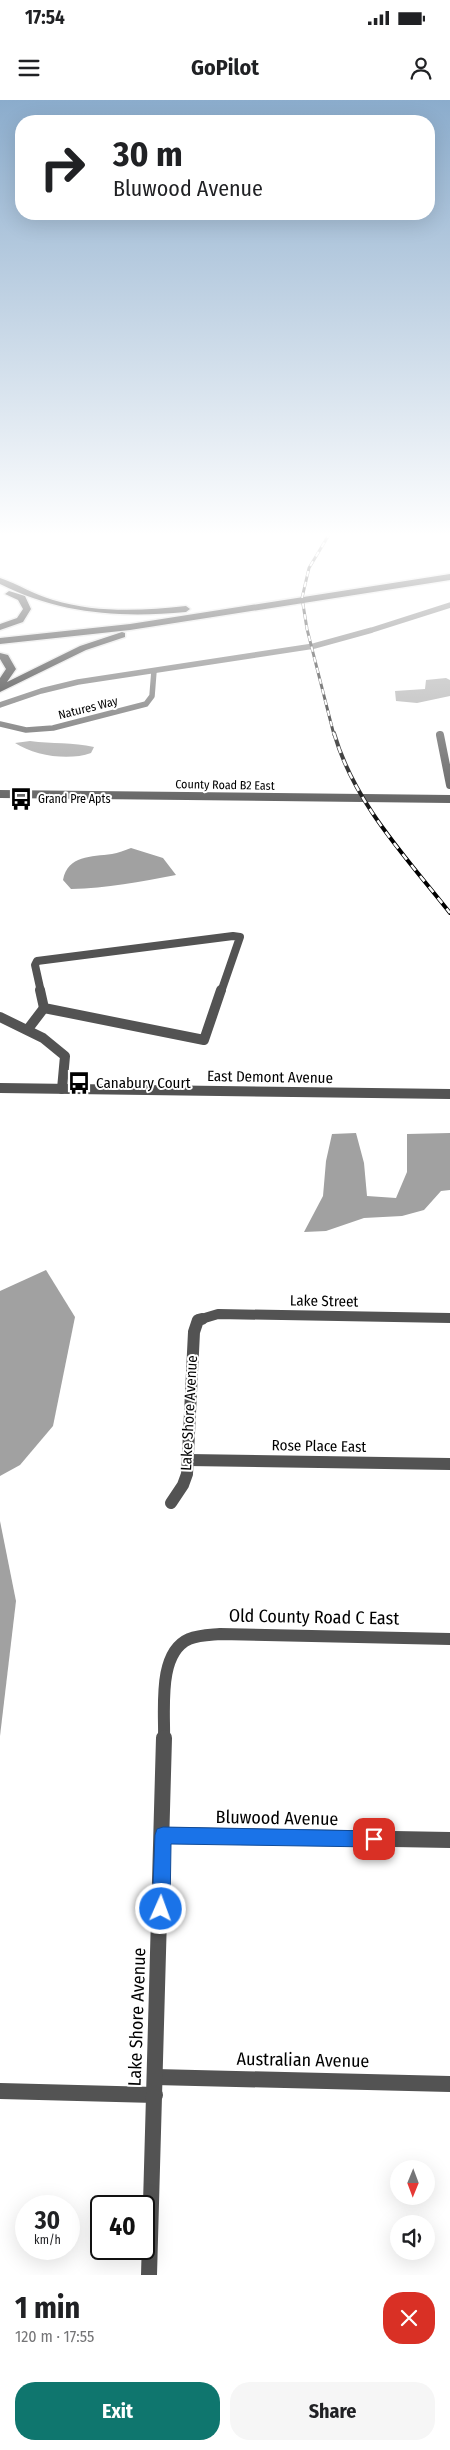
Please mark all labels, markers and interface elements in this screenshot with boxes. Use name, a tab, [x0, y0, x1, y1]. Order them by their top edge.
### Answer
text: 17:54	[25, 6, 65, 29]
icon: menu	[15, 54, 43, 82]
text: GoPilot	[191, 54, 259, 81]
icon: person	[407, 54, 435, 82]
text: 30 m	[113, 133, 183, 175]
icon: right	[30, 135, 95, 200]
text: Bluwood Avenue	[113, 175, 263, 202]
street label: Natures Way	[57, 694, 120, 722]
street label: County Road B2 East	[175, 777, 275, 793]
bus stop icon: Grand Pre Apts	[8, 786, 34, 812]
place label: Grand Pre Apts	[38, 792, 111, 806]
street label: East Demont Avenue	[207, 1067, 333, 1087]
bus stop icon: Canabury Court	[66, 1070, 92, 1096]
place label: Canabury Court	[96, 1074, 191, 1092]
street label: Lake Street	[290, 1291, 359, 1311]
street label: Lake Shore Avenue	[177, 1355, 201, 1471]
street label: Rose Place East	[272, 1436, 367, 1456]
street label: Old County Road C East	[229, 1605, 400, 1629]
street label: Bluwood Avenue	[215, 1806, 339, 1830]
pin	[353, 1818, 395, 1860]
icon: arrive	[360, 1825, 388, 1853]
position arrow	[134, 1882, 186, 1934]
street label: Lake Shore Avenue	[124, 1947, 150, 2087]
street label: Australian Avenue	[236, 2048, 370, 2072]
north arrow	[390, 2160, 435, 2205]
map controls	[390, 2160, 435, 2260]
speed limit sign: 40	[90, 2195, 155, 2260]
text: 30	[35, 2206, 60, 2236]
button: sound	[390, 2215, 435, 2260]
text: km/h	[34, 2233, 61, 2247]
text: 1 min	[15, 2290, 80, 2326]
button: close	[383, 2292, 435, 2344]
text: 120 m · 17:55	[15, 2327, 94, 2346]
button: Exit	[15, 2382, 220, 2440]
button: Share	[230, 2382, 435, 2440]

